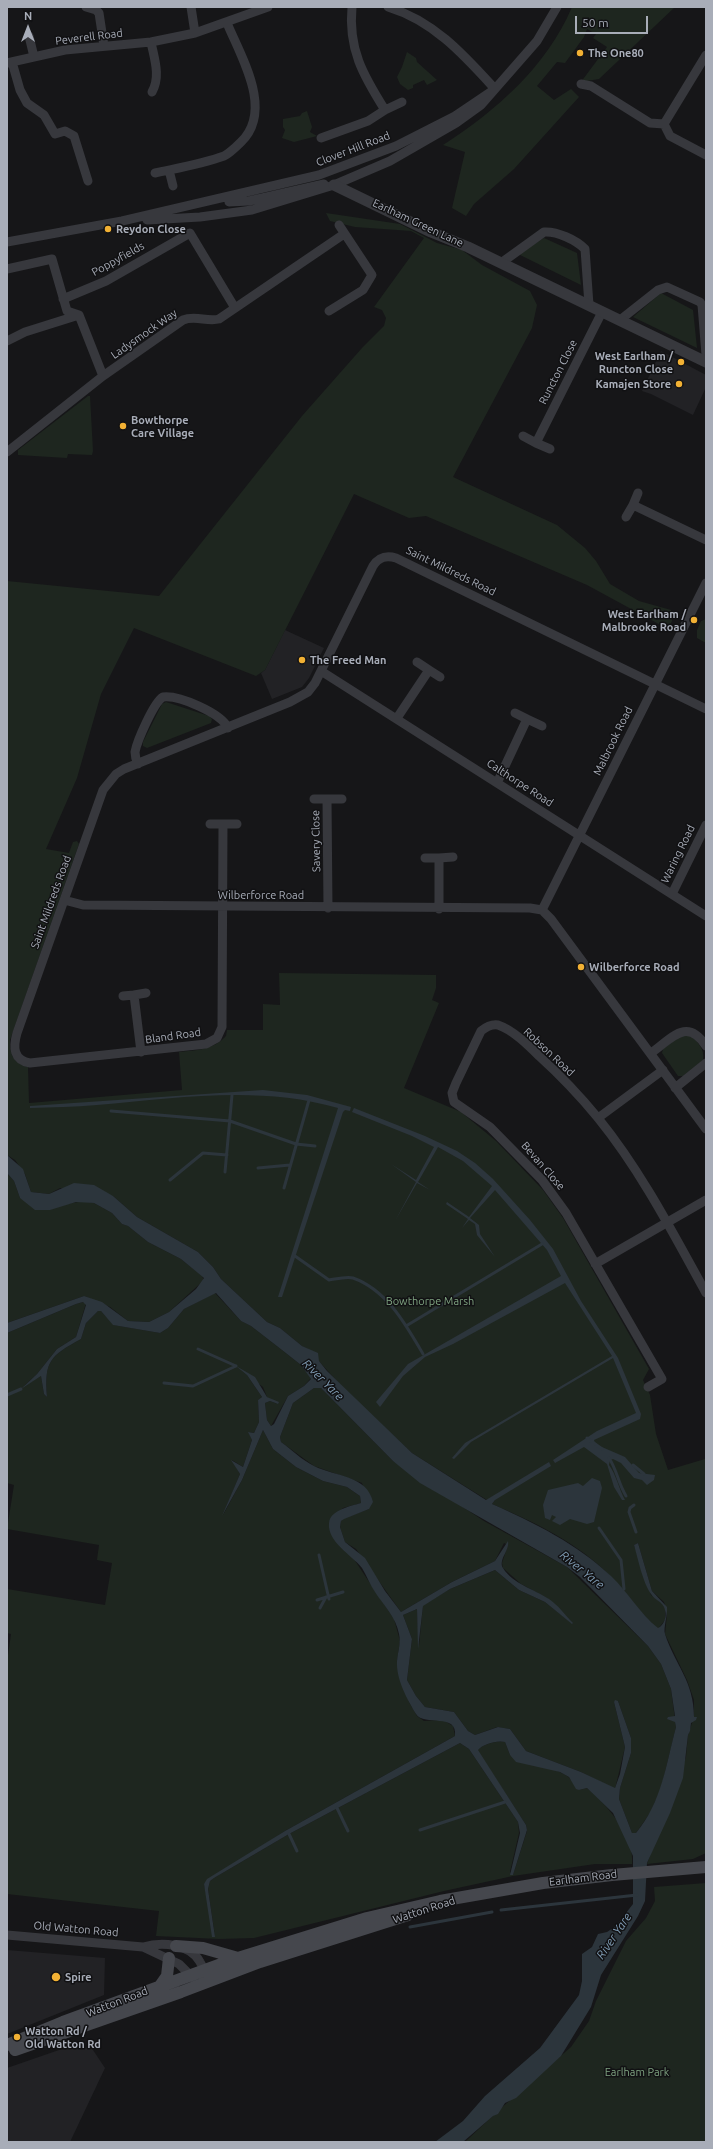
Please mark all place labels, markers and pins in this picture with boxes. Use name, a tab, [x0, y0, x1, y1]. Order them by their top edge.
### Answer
place label: The One80	[588, 46, 644, 60]
marker: The One80	[575, 48, 585, 58]
place label: Reydon Close	[116, 222, 186, 236]
marker: Reydon Close	[103, 224, 113, 234]
place label: West Earlham / Runcton Close	[595, 349, 673, 375]
marker: West Earlham / Runcton Close	[676, 357, 686, 367]
place label: Kamajen Store	[596, 377, 671, 391]
marker: Kamajen Store	[674, 379, 684, 389]
place label: Bowthorpe Care Village	[131, 413, 194, 439]
marker: Bowthorpe Care Village	[118, 421, 128, 431]
place label: West Earlham / Malbrooke Road	[602, 607, 686, 633]
marker: West Earlham / Malbrooke Road	[689, 615, 699, 625]
place label: The Freed Man	[310, 653, 386, 667]
marker: The Freed Man	[297, 655, 307, 665]
place label: Wilberforce Road	[589, 960, 679, 974]
marker: Wilberforce Road	[576, 962, 586, 972]
place label: Spire	[65, 1970, 92, 1984]
marker: Spire	[50, 1971, 62, 1983]
place label: Watton Rd / Old Watton Rd	[25, 2024, 101, 2050]
marker: Watton Rd / Old Watton Rd	[12, 2032, 22, 2042]

